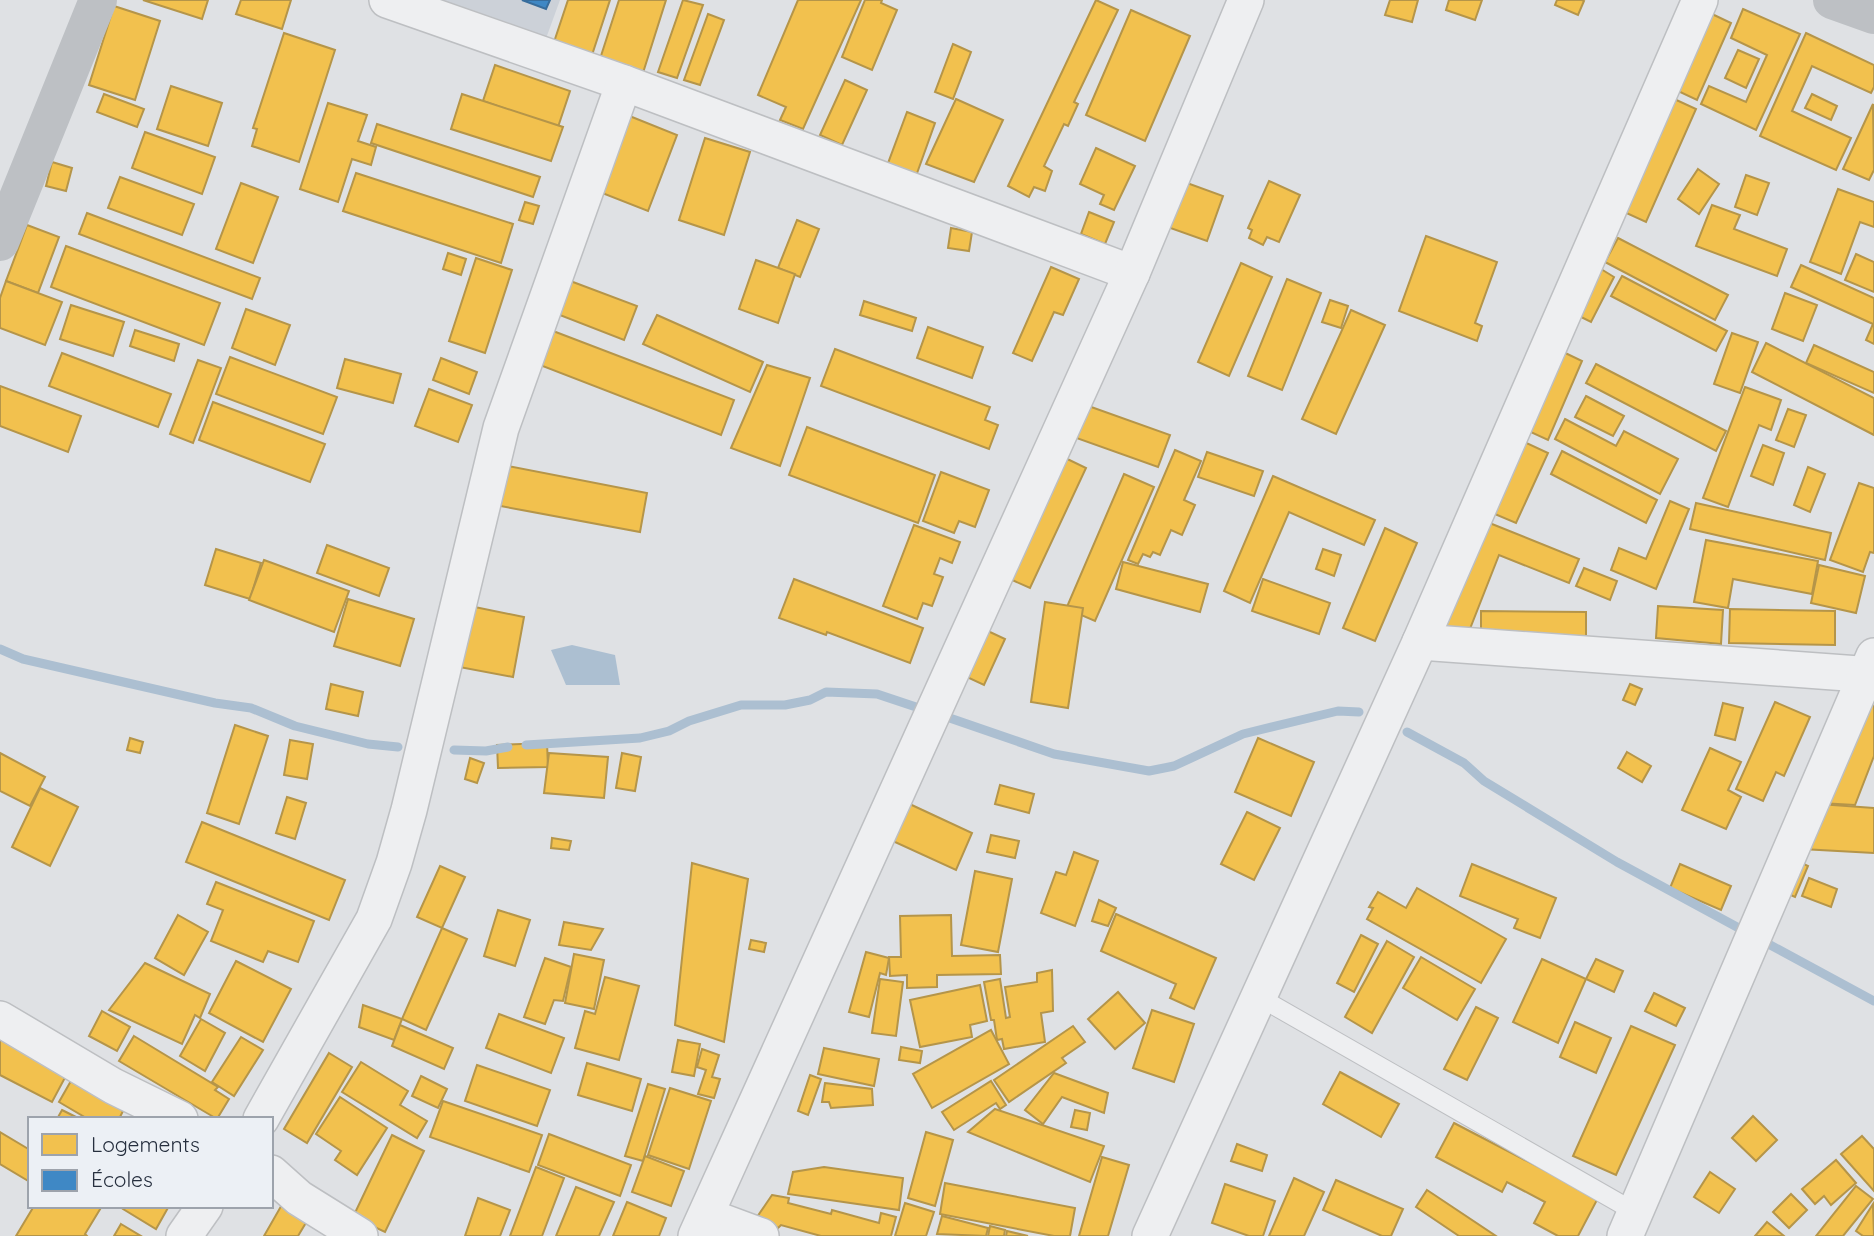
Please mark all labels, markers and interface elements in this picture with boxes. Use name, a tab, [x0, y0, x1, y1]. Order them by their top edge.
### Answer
legend	[28, 1117, 273, 1208]
text: Logements	[91, 1131, 200, 1157]
text: Écoles	[91, 1166, 153, 1192]

